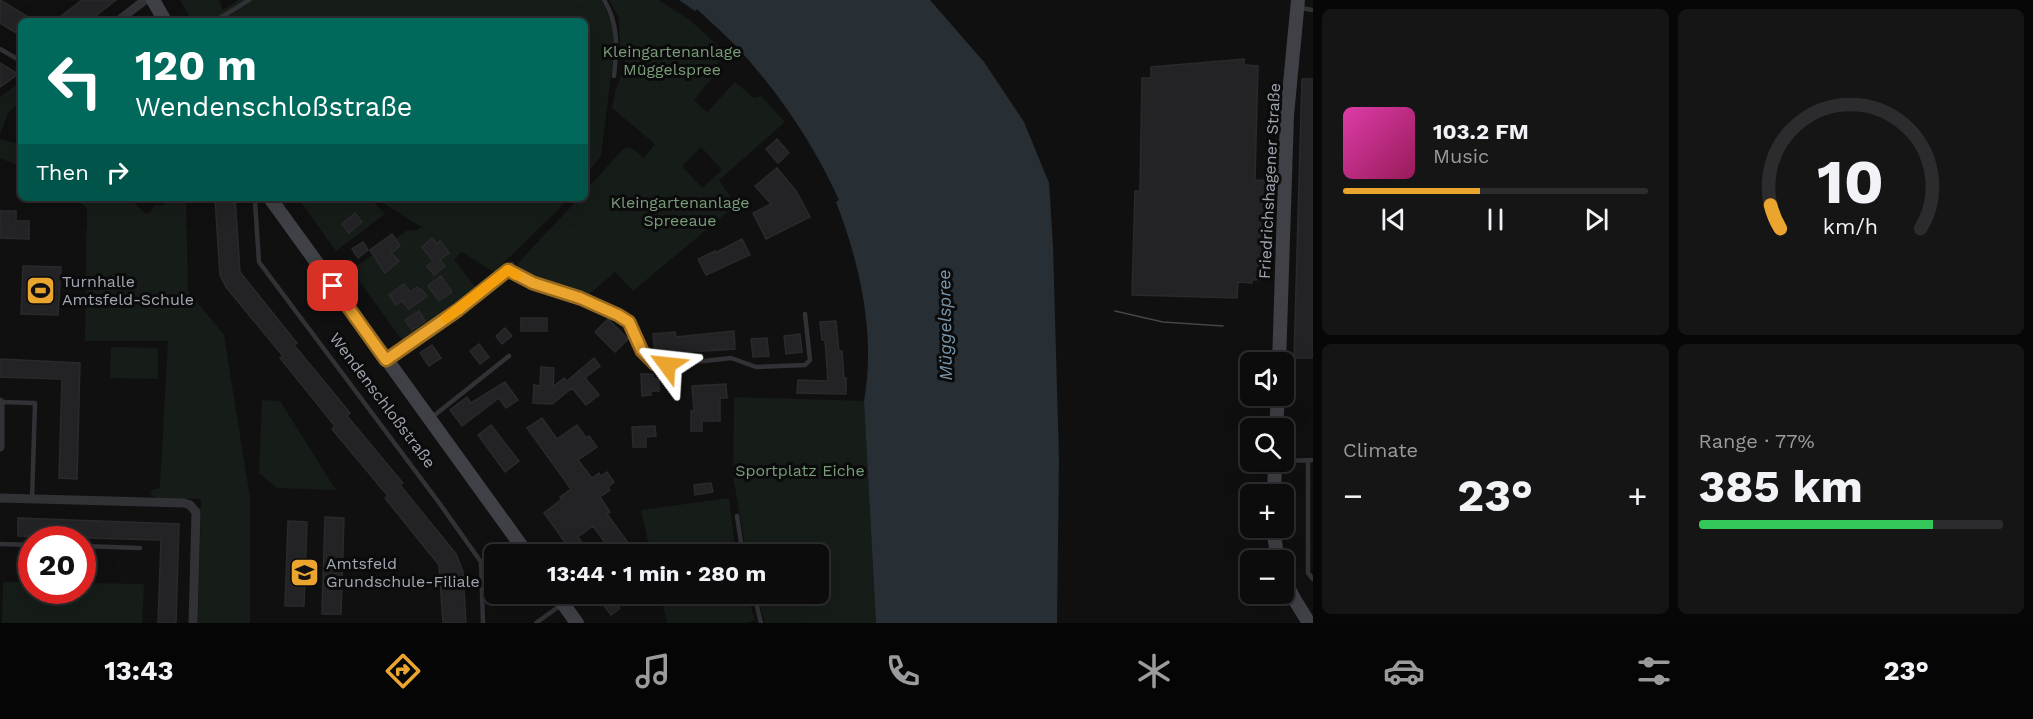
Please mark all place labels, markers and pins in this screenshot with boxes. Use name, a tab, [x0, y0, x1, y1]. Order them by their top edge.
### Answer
pin	[307, 260, 358, 311]
place label: Turnhalle Amtsfeld-Schule	[62, 272, 194, 309]
sports icon: Turnhalle Amtsfeld-Schule	[25, 274, 57, 306]
place label: Amtsfeld Grundschule-Filiale	[326, 554, 480, 591]
school or university icon: Amtsfeld Grundschule-Filiale	[289, 556, 321, 588]

